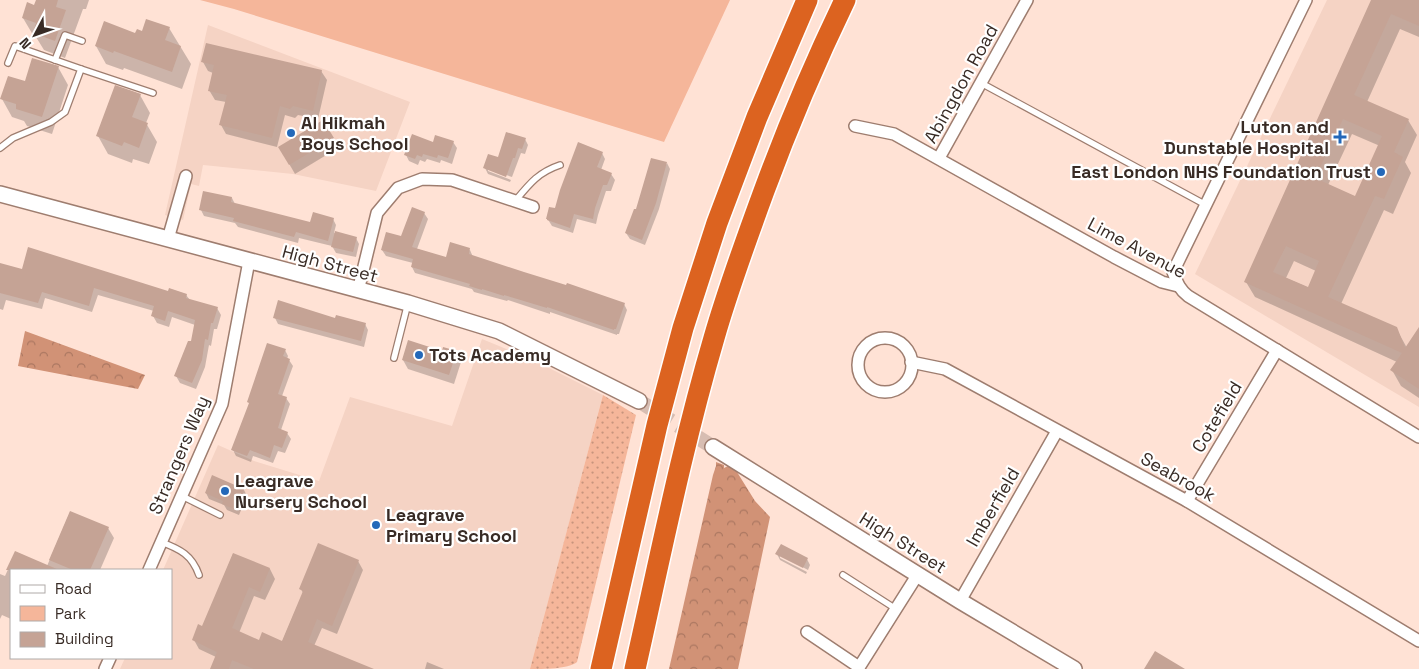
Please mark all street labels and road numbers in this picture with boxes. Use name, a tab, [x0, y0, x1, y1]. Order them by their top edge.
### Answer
street label: Abingdon Road	[918, 20, 1003, 147]
street label: Lime Avenue	[1084, 212, 1190, 283]
street label: High Street	[280, 240, 381, 287]
street label: Cotefield	[1186, 377, 1247, 457]
street label: Strangers Way	[143, 392, 214, 518]
street label: Seabrook	[1137, 447, 1220, 507]
street label: Imberfield	[961, 463, 1024, 550]
street label: High Street	[855, 507, 951, 578]

